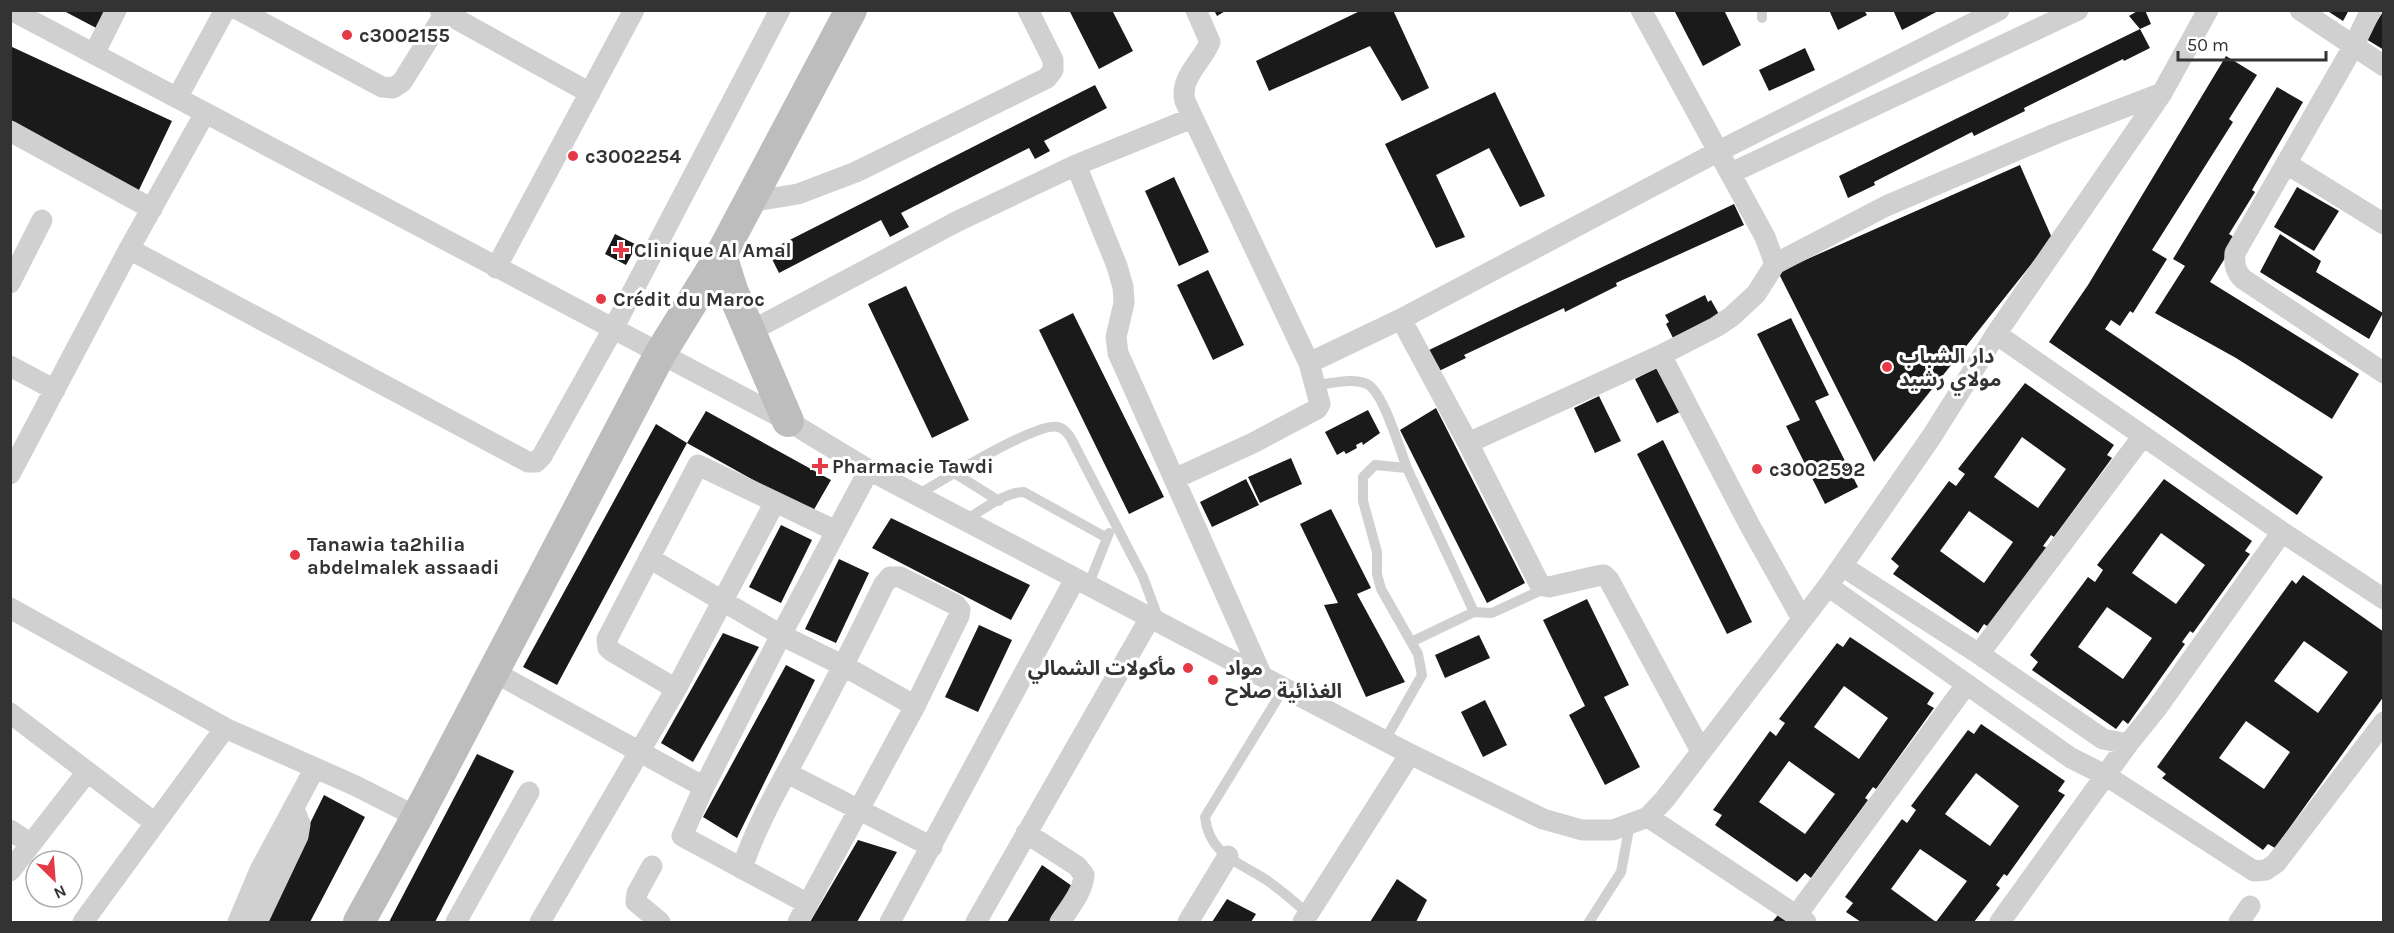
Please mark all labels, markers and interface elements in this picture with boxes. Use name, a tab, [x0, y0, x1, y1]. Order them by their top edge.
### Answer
place label: c3002155	[359, 24, 450, 47]
scale bar	[2178, 24, 2326, 62]
marker: c3002155	[340, 28, 354, 42]
text: 50 m	[2187, 34, 2229, 56]
place label: c3002254	[585, 145, 681, 168]
marker: c3002254	[566, 149, 580, 163]
place label: Clinique Al Amal	[634, 239, 792, 262]
marker: Clinique Al Amal	[612, 241, 630, 259]
place label: Crédit du Maroc	[613, 288, 765, 311]
marker: Crédit du Maroc	[594, 292, 608, 306]
place label: دار الشباب مولاي رشيد	[1899, 345, 2001, 395]
marker: دار الشباب مولاي رشيد	[1880, 360, 1894, 374]
place label: Pharmacie Tawdi	[832, 455, 994, 478]
place label: c3002592	[1769, 458, 1865, 481]
marker: Pharmacie Tawdi	[813, 459, 827, 473]
marker: c3002592	[1750, 462, 1764, 476]
place label: Tanawia ta2hilia abdelmalek assaadi	[307, 533, 499, 579]
marker: Tanawia ta2hilia abdelmalek assaadi	[288, 548, 302, 562]
place label: مأكولات الشمالي	[1028, 655, 1176, 684]
place label: مواد الغذائية صلاح	[1225, 657, 1342, 706]
marker: مأكولات الشمالي	[1181, 661, 1195, 675]
marker: مواد الغذائية صلاح	[1206, 673, 1220, 687]
north arrow	[24, 849, 84, 909]
text: N	[51, 881, 69, 903]

